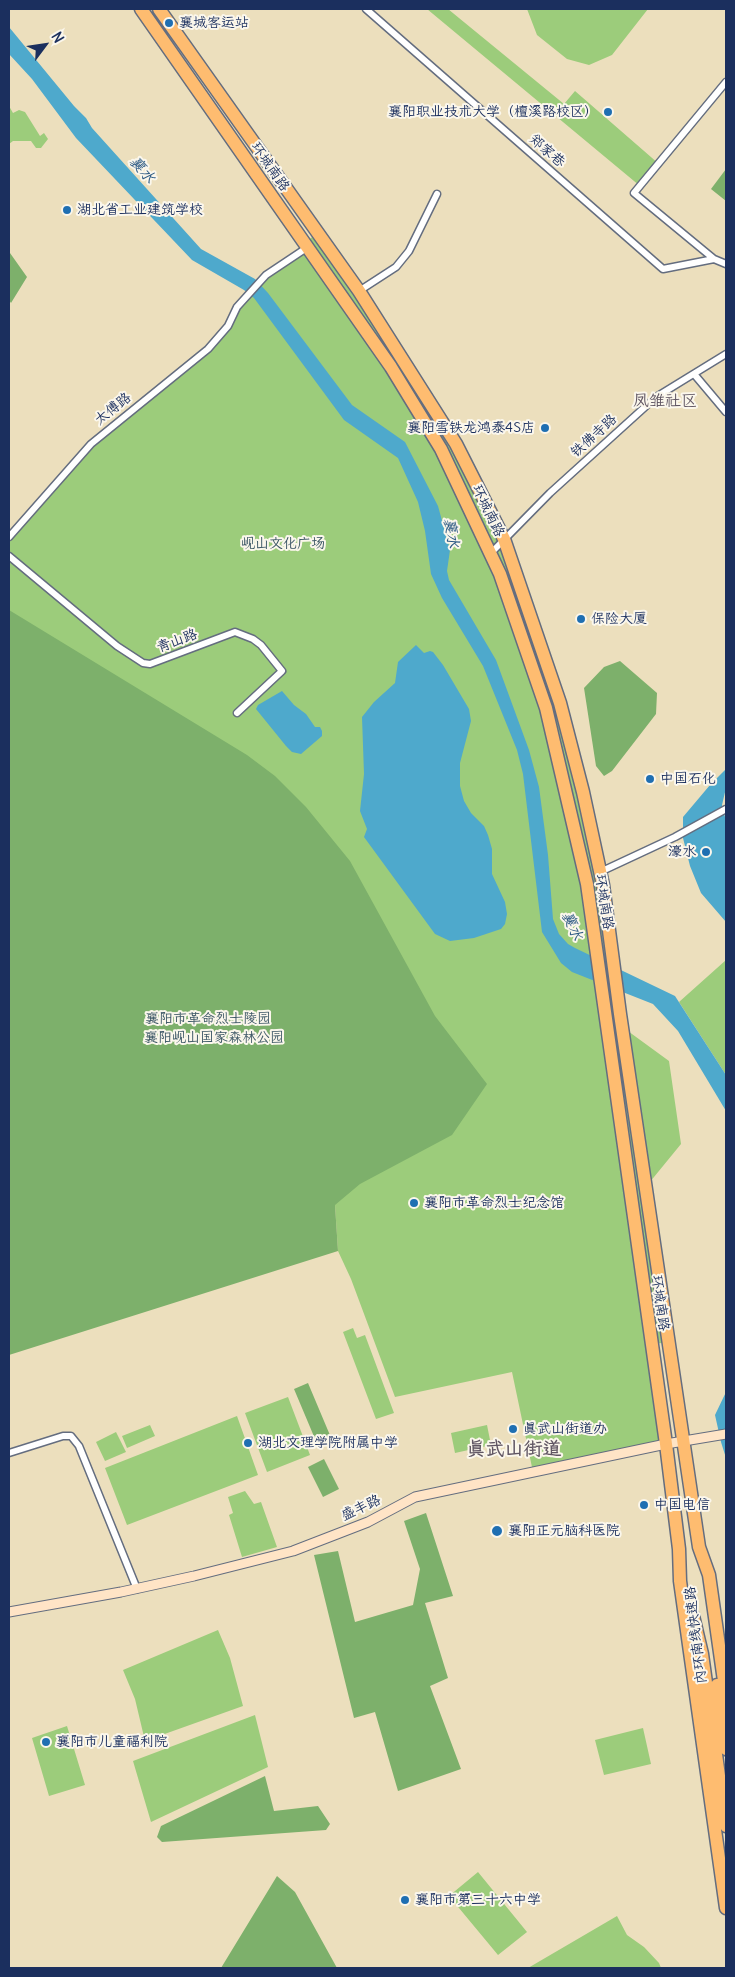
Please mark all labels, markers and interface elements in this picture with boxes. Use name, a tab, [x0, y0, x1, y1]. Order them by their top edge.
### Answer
place label: 襄城客运站	[179, 15, 249, 31]
marker: 襄城客运站	[163, 17, 175, 29]
north arrow	[20, 20, 70, 70]
text: N	[48, 28, 68, 46]
place label: 襄阳职业技术大学（檀溪路校区）	[388, 104, 598, 120]
marker: 襄阳职业技术大学（檀溪路校区）	[602, 106, 614, 118]
street label: 郑家巷	[526, 131, 568, 171]
street label: 环城南路	[247, 139, 293, 195]
water label: 襄水	[125, 153, 159, 187]
place label: 湖北省工业建筑学校	[77, 202, 203, 218]
marker: 湖北省工业建筑学校	[61, 204, 73, 216]
street label: 太傅路	[91, 389, 135, 429]
district label: 凤雏社区	[633, 391, 697, 411]
street label: 铁佛寺路	[568, 411, 620, 461]
place label: 襄阳雪铁龙鸿泰4S店	[407, 420, 535, 436]
marker: 襄阳雪铁龙鸿泰4S店	[539, 422, 551, 434]
street label: 环城南路	[468, 482, 508, 540]
water label: 襄水	[440, 517, 462, 549]
park label: 岘山文化广场	[241, 536, 325, 552]
place label: 保险大厦	[591, 611, 647, 627]
marker: 保险大厦	[575, 613, 587, 625]
street label: 青山路	[154, 626, 200, 656]
place label: 中国石化	[660, 771, 716, 787]
marker: 中国石化	[644, 773, 656, 785]
place label: 濠水	[668, 844, 696, 860]
marker: 濠水	[700, 846, 712, 858]
street label: 环城南路	[591, 873, 617, 931]
water label: 襄水	[558, 909, 586, 943]
park label: 襄阳市革命烈士陵园	[145, 1011, 271, 1027]
park label: 襄阳岘山国家森林公园	[144, 1030, 284, 1046]
place label: 襄阳市革命烈士纪念馆	[424, 1195, 564, 1211]
marker: 襄阳市革命烈士纪念馆	[408, 1197, 420, 1209]
street label: 环城南路	[648, 1274, 672, 1332]
place label: 真武山街道办	[523, 1421, 607, 1437]
marker: 真武山街道办	[507, 1423, 519, 1435]
place label: 湖北文理学院附属中学	[258, 1435, 398, 1451]
marker: 湖北文理学院附属中学	[242, 1437, 254, 1449]
district label: 真武山街道	[467, 1439, 561, 1461]
street label: 盛丰路	[338, 1492, 384, 1524]
place label: 中国电信	[654, 1497, 710, 1513]
marker: 中国电信	[638, 1499, 650, 1511]
place label: 襄阳正元脑科医院	[508, 1523, 620, 1539]
marker: 襄阳正元脑科医院	[490, 1524, 504, 1538]
street label: 内环南线快速路	[682, 1585, 710, 1685]
place label: 襄阳市儿童福利院	[56, 1734, 168, 1750]
marker: 襄阳市儿童福利院	[40, 1736, 52, 1748]
place label: 襄阳市第三十六中学	[415, 1892, 541, 1908]
marker: 襄阳市第三十六中学	[399, 1894, 411, 1906]

